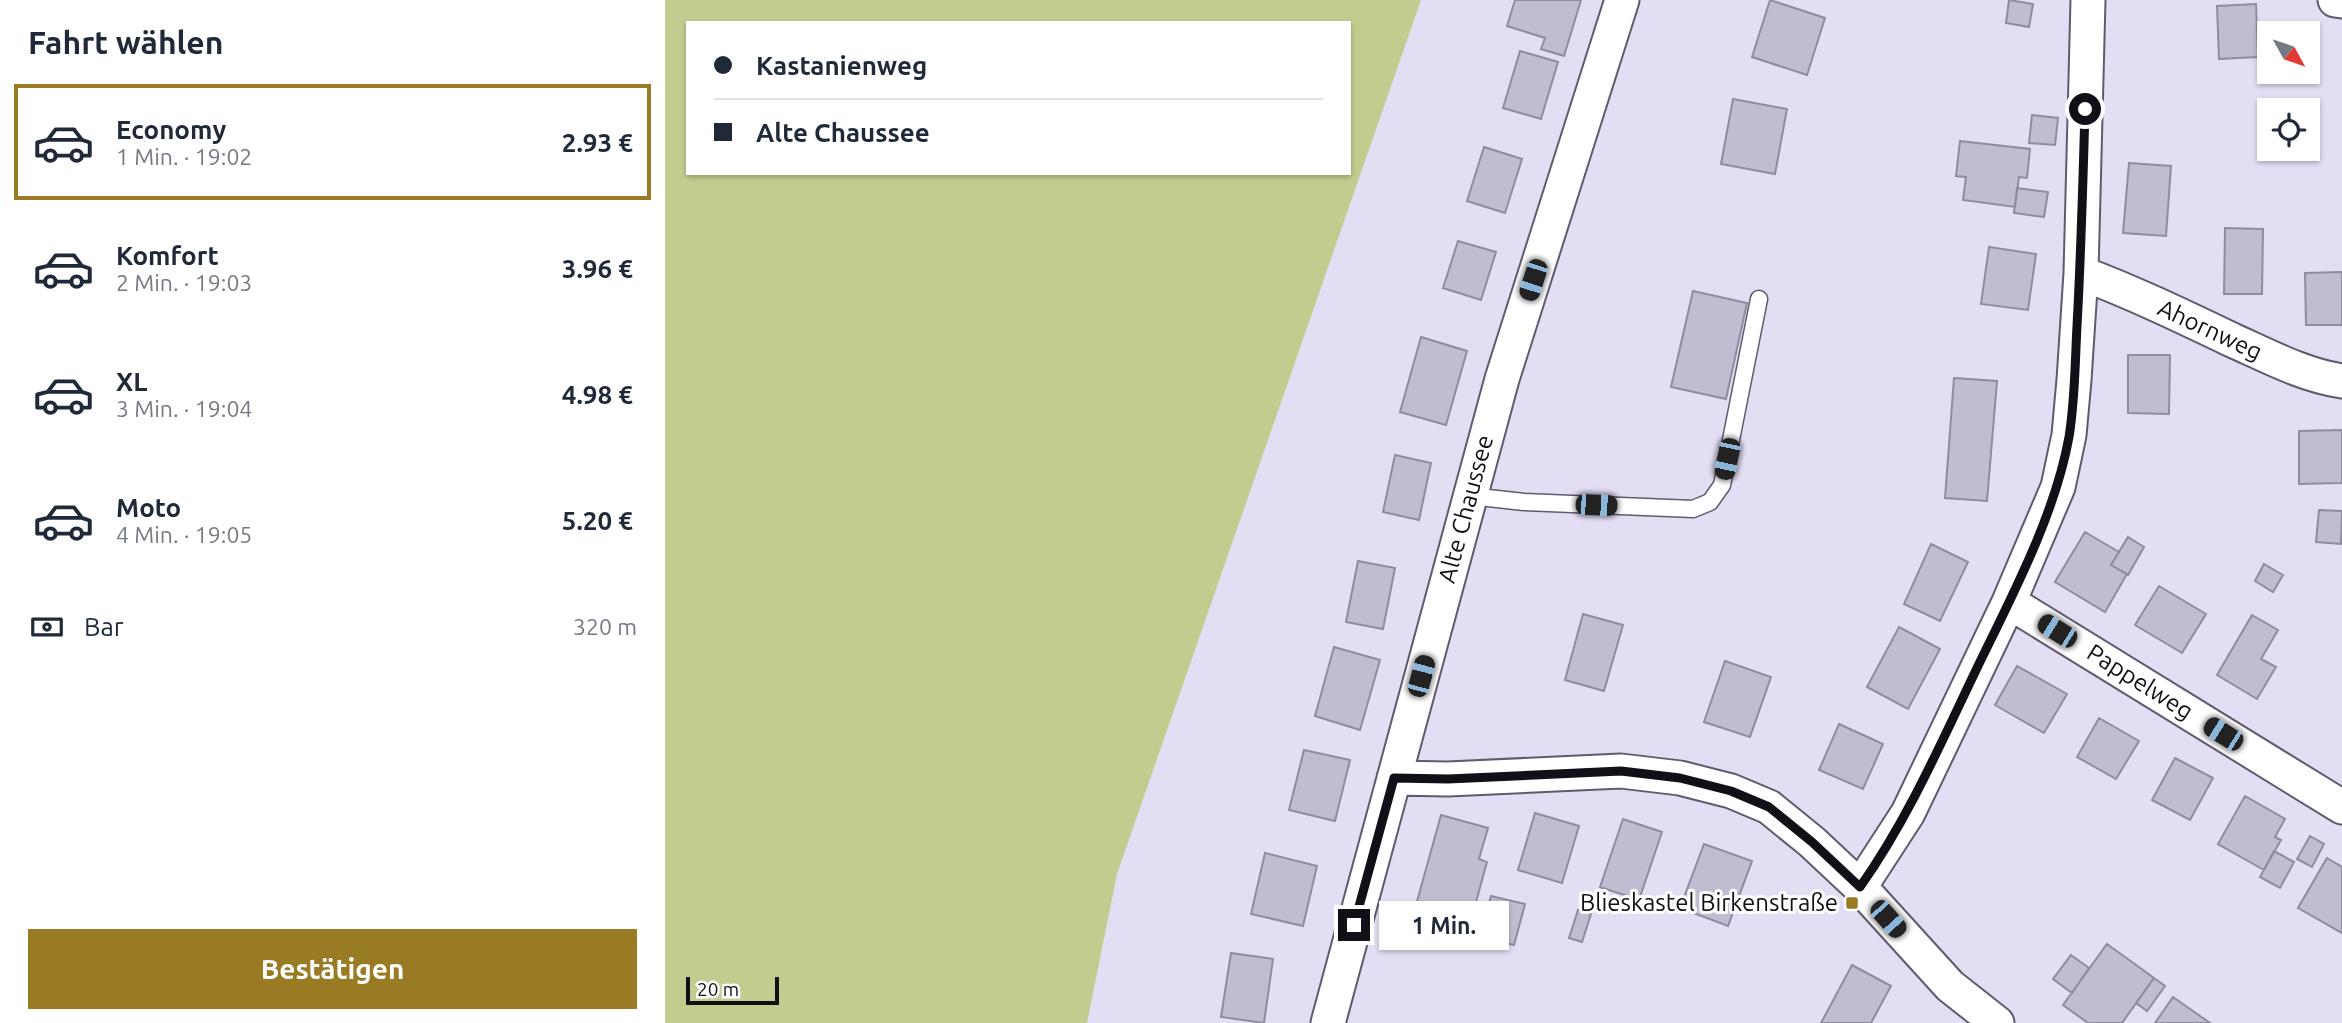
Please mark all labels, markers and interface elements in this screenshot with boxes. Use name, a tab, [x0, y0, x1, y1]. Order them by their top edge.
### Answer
north arrow	[2257, 21, 2321, 84]
map controls	[2257, 21, 2320, 161]
text: Fahrt wählen	[28, 24, 223, 60]
text: Kastanienweg	[756, 51, 927, 80]
route start	[2069, 93, 2101, 125]
button: locate	[2257, 98, 2320, 161]
icon: car	[32, 111, 95, 174]
text: Economy	[116, 115, 226, 144]
text: Alte Chaussee	[756, 118, 930, 147]
text: 2.93 €	[562, 128, 633, 157]
text: 1 Min. · 19:02	[116, 144, 252, 169]
icon: car	[32, 237, 95, 300]
text: Komfort	[116, 241, 219, 270]
text: 3.96 €	[562, 254, 633, 283]
car	[1517, 257, 1550, 303]
text: 2 Min. · 19:03	[116, 270, 252, 295]
street label: Ahornweg	[2154, 294, 2267, 365]
icon: car	[32, 363, 95, 426]
text: XL	[116, 367, 147, 396]
text: 4.98 €	[562, 380, 633, 409]
text: 3 Min. · 19:04	[116, 396, 252, 421]
street label: Alte Chaussee	[1433, 432, 1498, 586]
car	[1713, 436, 1742, 482]
icon: car	[32, 489, 95, 552]
text: Moto	[116, 493, 181, 522]
car	[1575, 494, 1618, 516]
text: 5.20 €	[562, 506, 633, 535]
text: 4 Min. · 19:05	[116, 522, 252, 547]
icon: cash	[28, 608, 66, 646]
car	[2034, 611, 2081, 651]
text: Bar	[84, 612, 124, 641]
text: 320 m	[573, 614, 637, 639]
street label: Pappelweg	[2082, 638, 2198, 725]
car	[1406, 653, 1437, 699]
car	[2200, 714, 2247, 754]
place label: Blieskastel Birkenstraße	[1580, 889, 1838, 916]
marker: Blieskastel Birkenstraße	[1844, 895, 1860, 911]
car	[1867, 896, 1910, 942]
callout: 1 Min.	[1379, 900, 1508, 950]
route end	[1338, 909, 1370, 941]
text: 1 Min.	[1412, 913, 1476, 938]
button: Bestätigen	[28, 929, 637, 1009]
scale bar	[686, 974, 779, 1006]
text: 20 m	[697, 978, 739, 1000]

